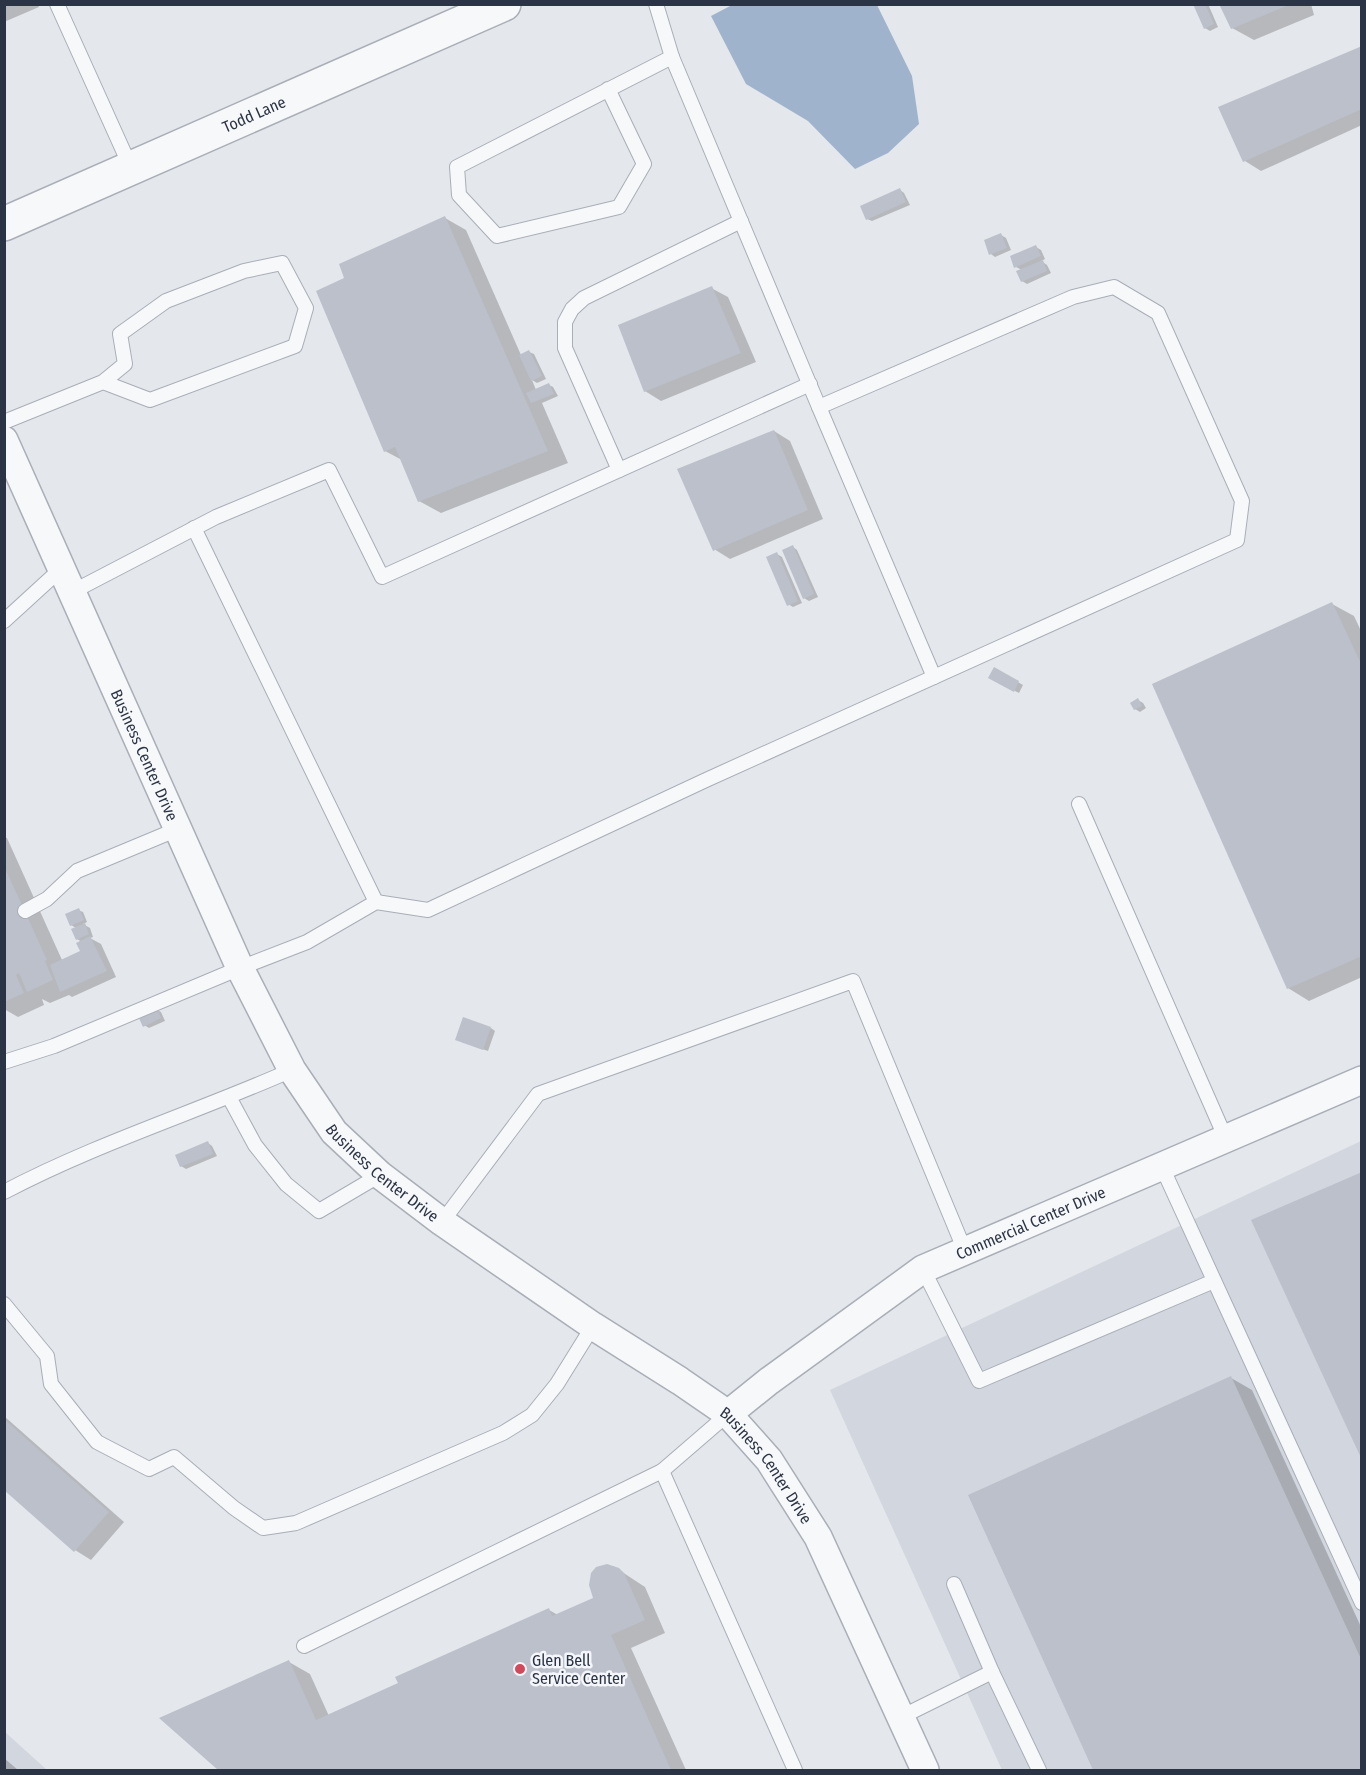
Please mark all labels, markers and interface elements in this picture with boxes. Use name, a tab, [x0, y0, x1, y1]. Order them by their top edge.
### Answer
street label: Todd Lane	[220, 92, 289, 137]
street label: Business Center Drive	[107, 686, 182, 824]
street label: Business Center Drive	[321, 1121, 442, 1226]
street label: Commercial Center Drive	[953, 1183, 1108, 1264]
street label: Business Center Drive	[717, 1403, 816, 1527]
place label: Glen Bell Service Center	[532, 1651, 626, 1688]
marker: Glen Bell Service Center	[513, 1662, 527, 1676]

